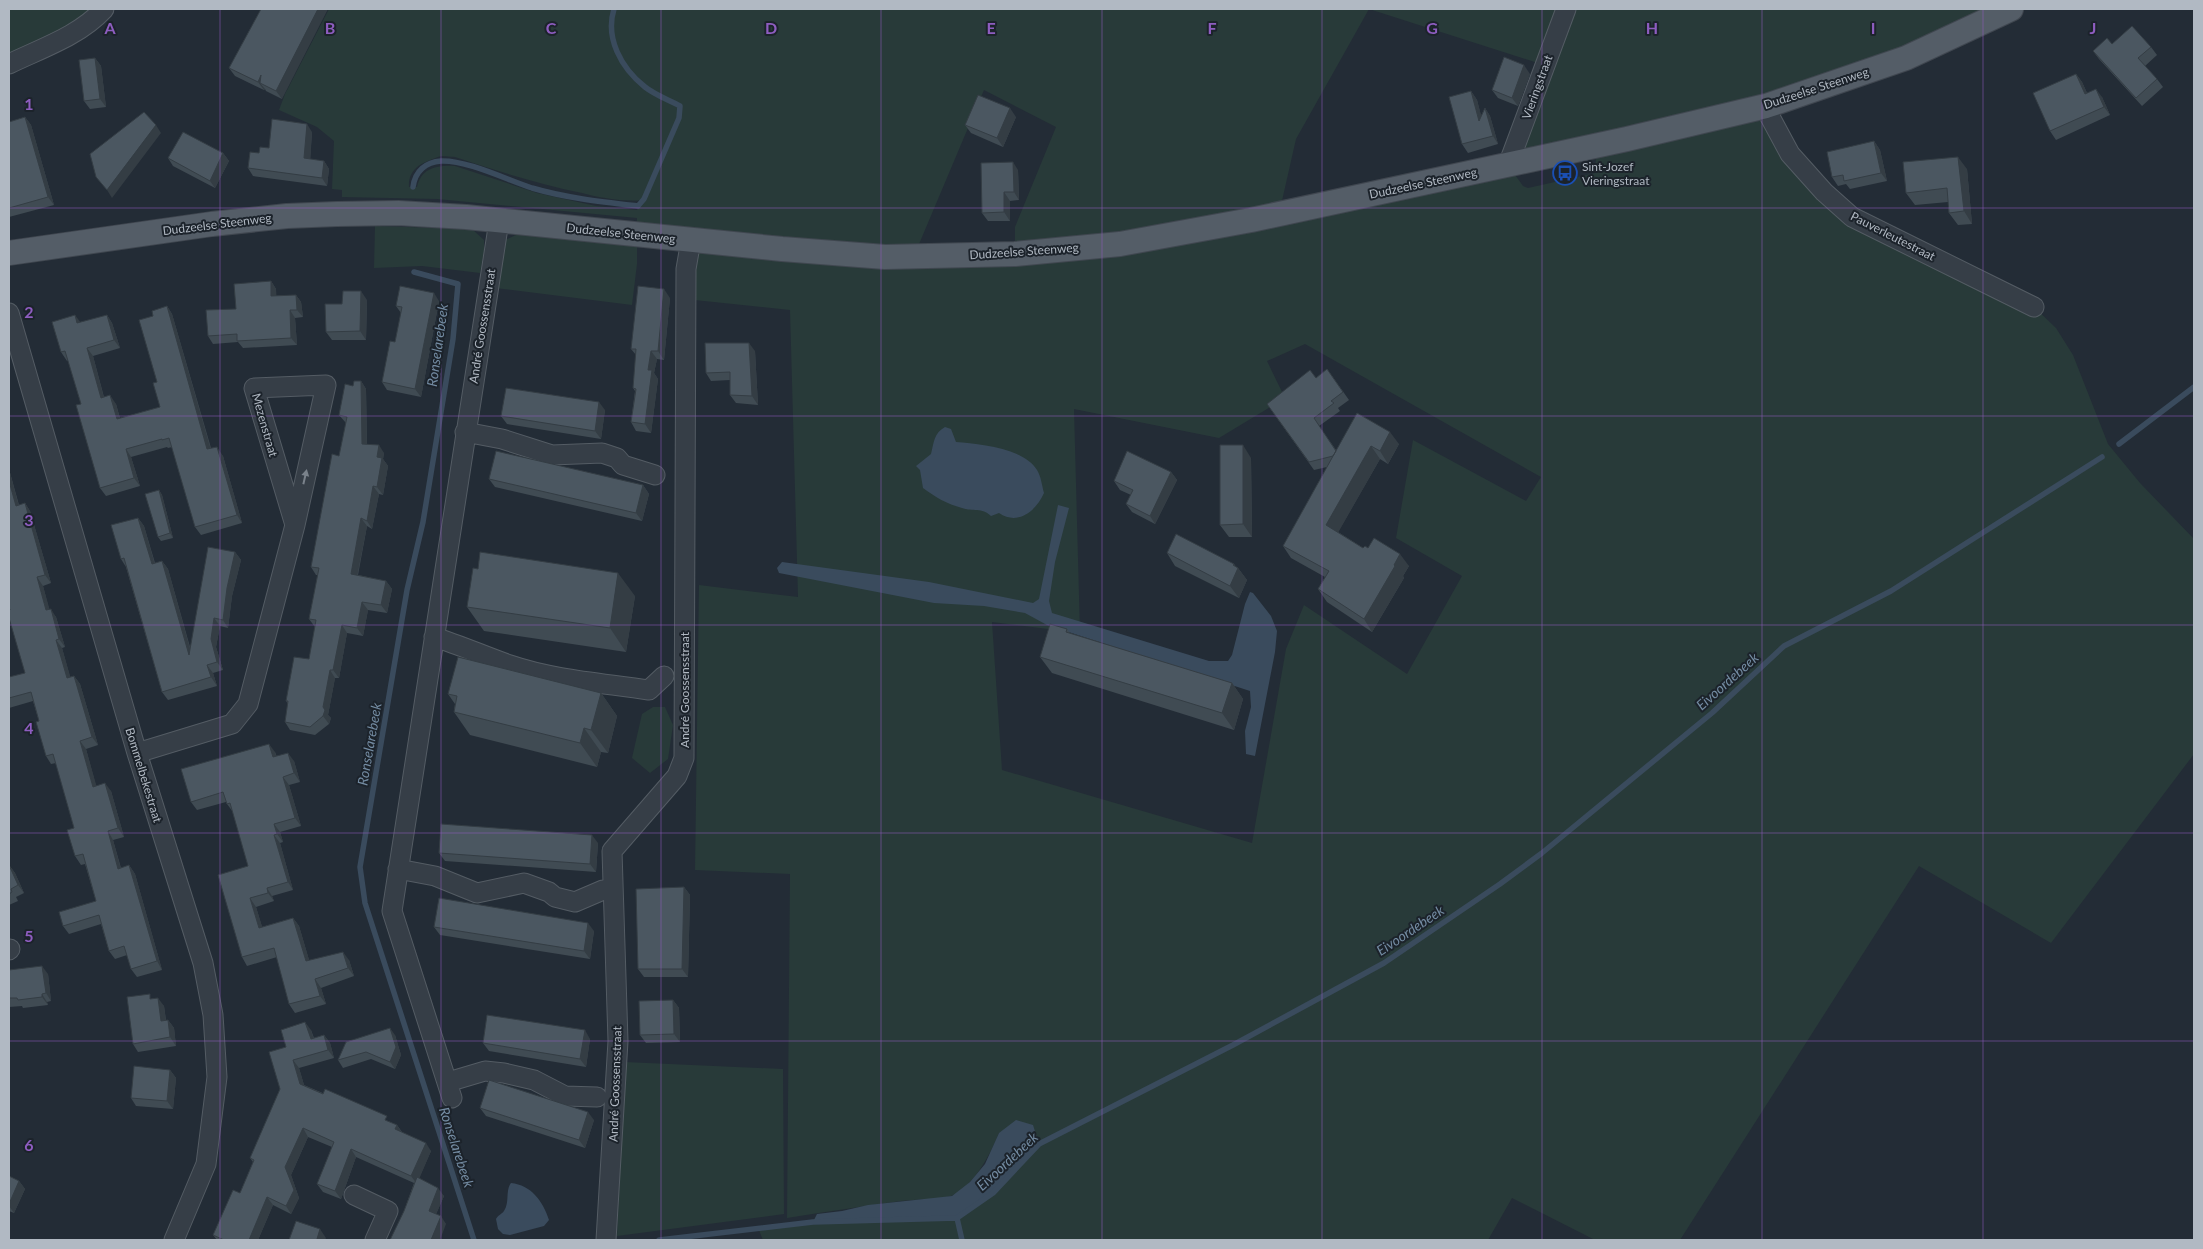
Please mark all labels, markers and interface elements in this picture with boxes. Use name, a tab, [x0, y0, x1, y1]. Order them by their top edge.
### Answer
text: A	[103, 18, 116, 37]
text: B	[325, 18, 335, 37]
text: C	[546, 18, 557, 37]
text: D	[765, 18, 777, 37]
text: E	[986, 18, 996, 37]
text: F	[1207, 18, 1217, 37]
text: G	[1426, 18, 1438, 37]
text: H	[1646, 18, 1658, 37]
text: I	[1871, 18, 1875, 37]
text: J	[2090, 18, 2096, 37]
street label: Vieringstraat	[1518, 52, 1556, 121]
street label: Dudzeelse Steenweg	[1762, 64, 1870, 112]
text: 1	[24, 94, 34, 113]
place label: Sint-Jozef Vieringstraat	[1582, 159, 1650, 188]
bus stop icon: Sint-Jozef Vieringstraat	[1552, 160, 1578, 186]
street label: Dudzeelse Steenweg	[1368, 164, 1478, 202]
street label: Pauverleutestraat	[1848, 208, 1938, 264]
street label: Dudzeelse Steenweg	[162, 210, 272, 238]
street label: Dudzeelse Steenweg	[566, 220, 676, 246]
street label: Dudzeelse Steenweg	[969, 240, 1079, 262]
street label: André Goossensstraat	[466, 267, 499, 384]
text: 2	[24, 302, 34, 321]
water label: Ronselarebeek	[423, 302, 451, 388]
street label: Mezenstraat	[249, 391, 281, 459]
one-way arrow	[302, 469, 310, 485]
text: 3	[24, 510, 34, 529]
street label: André Goossensstraat	[677, 631, 692, 748]
water label: Eivoordebeek	[1692, 648, 1762, 713]
water label: Ronselarebeek	[353, 701, 385, 787]
text: 4	[24, 718, 34, 737]
street label: Bommelbekestraat	[122, 726, 166, 825]
water label: Eivoordebeek	[1373, 901, 1447, 959]
text: 5	[24, 926, 34, 945]
street label: André Goossensstraat	[605, 1025, 625, 1142]
water label: Ronselarebeek	[436, 1105, 478, 1190]
water label: Eivoordebeek	[973, 1128, 1042, 1194]
text: 6	[24, 1135, 34, 1154]

